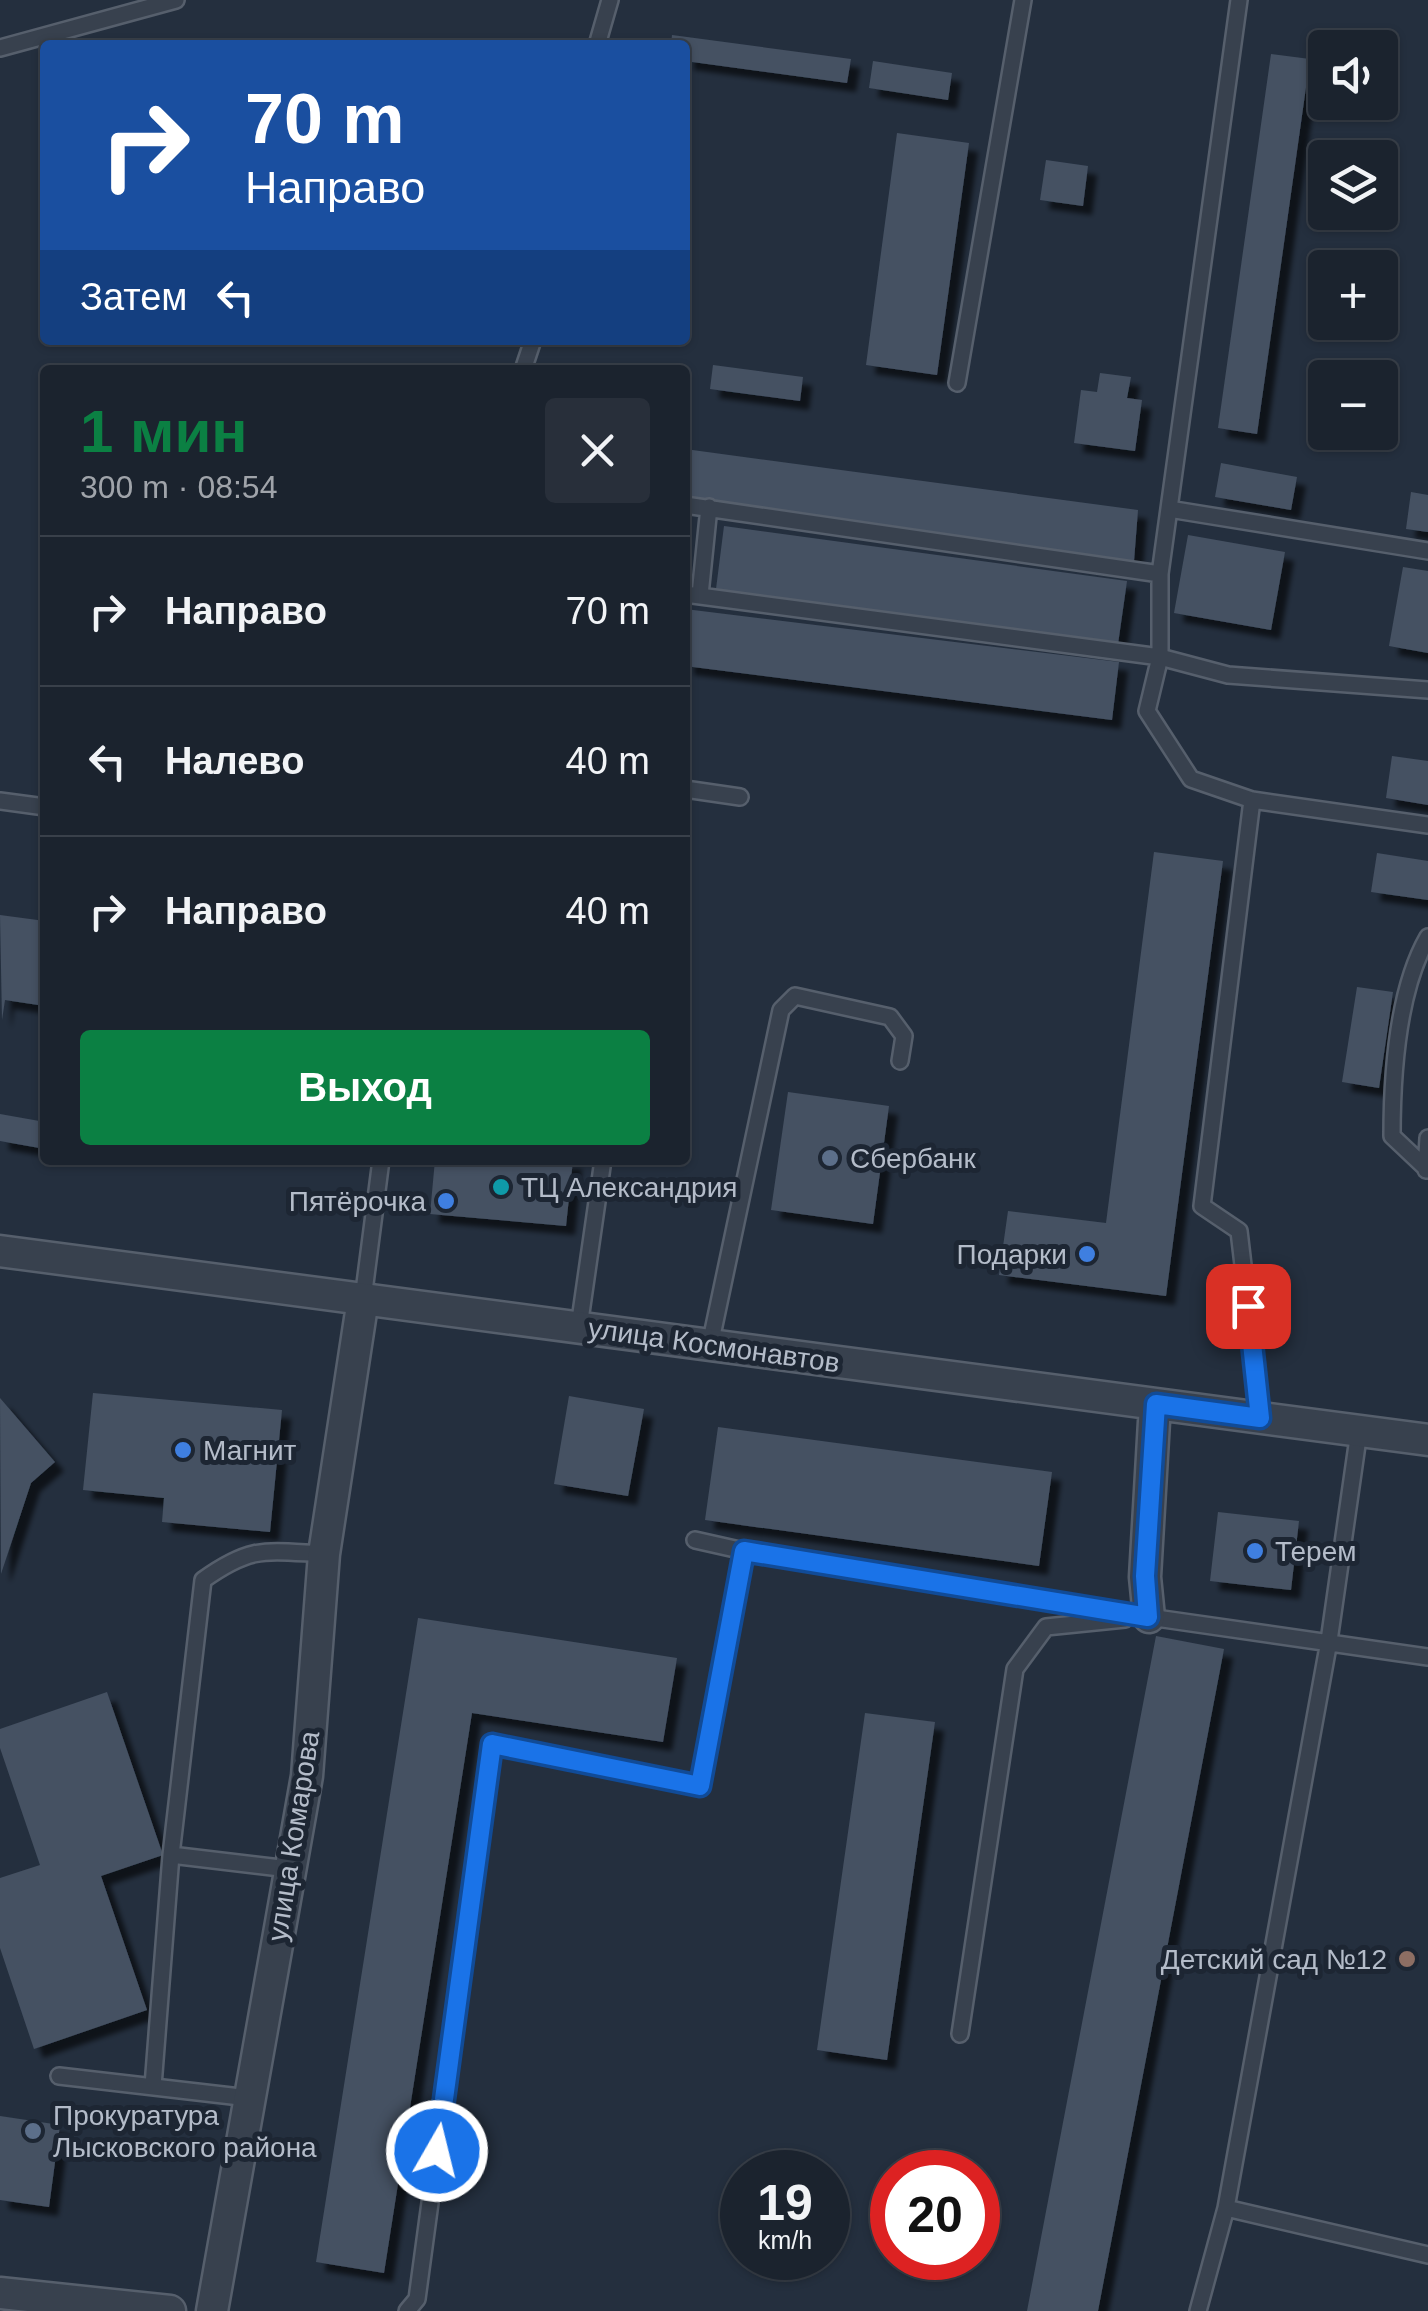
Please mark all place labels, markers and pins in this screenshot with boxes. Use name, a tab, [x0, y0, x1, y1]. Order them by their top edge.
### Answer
place label: Сбербанк	[850, 1143, 977, 1174]
marker: Сбербанк	[819, 1147, 841, 1169]
place label: ТЦ Александрия	[521, 1172, 738, 1203]
marker: ТЦ Александрия	[490, 1176, 512, 1198]
place label: Пятёрочка	[289, 1186, 426, 1217]
marker: Пятёрочка	[435, 1190, 457, 1212]
place label: Подарки	[957, 1239, 1067, 1270]
marker: Подарки	[1076, 1243, 1098, 1265]
pin	[1206, 1264, 1291, 1349]
place label: Магнит	[203, 1435, 297, 1466]
marker: Магнит	[172, 1439, 194, 1461]
place label: Терем	[1275, 1536, 1357, 1567]
marker: Терем	[1244, 1540, 1266, 1562]
place label: Детский сад №12	[1161, 1944, 1387, 1975]
marker: Детский сад №12	[1396, 1948, 1418, 1970]
place label: Прокуратура Лысковского района	[53, 2100, 317, 2163]
marker: Прокуратура Лысковского района	[22, 2120, 44, 2142]

